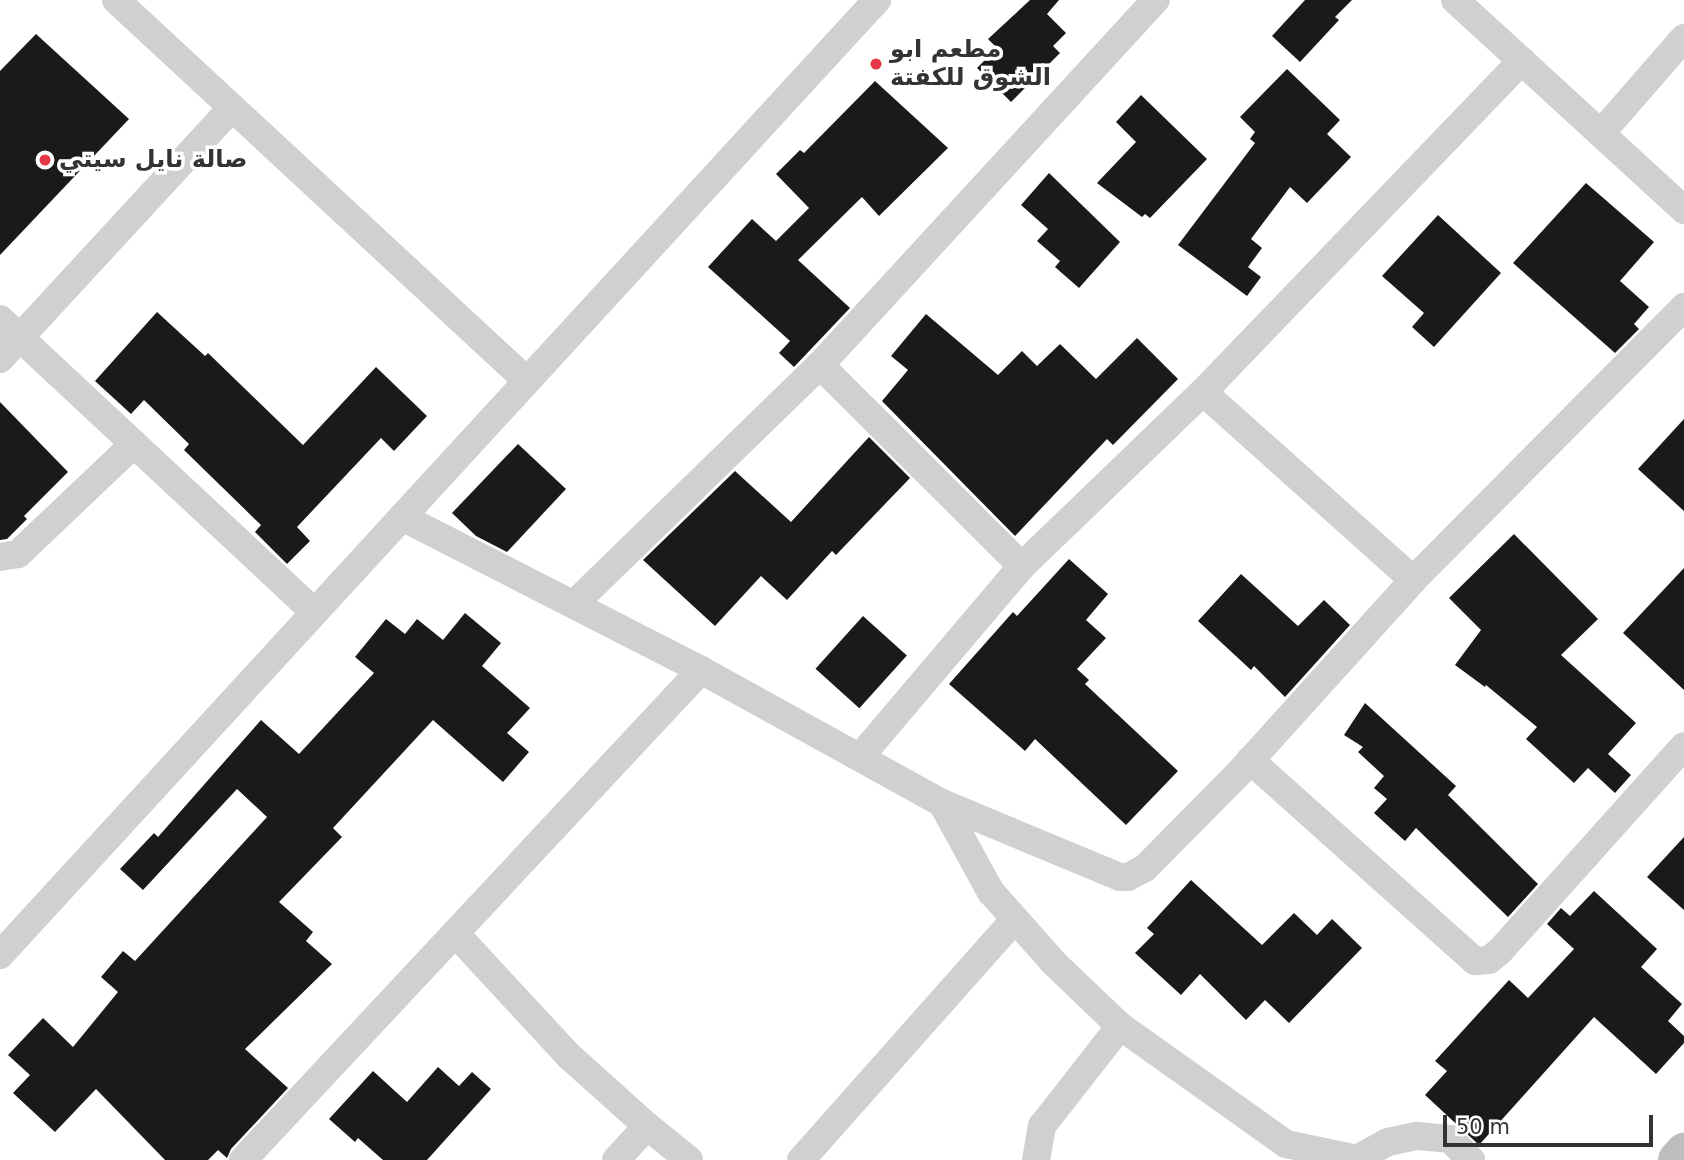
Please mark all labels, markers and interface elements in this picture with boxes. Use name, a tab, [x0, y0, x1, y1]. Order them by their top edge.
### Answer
place label: مطعم ابو الشوق للكفتة	[890, 36, 1051, 92]
marker: مطعم ابو الشوق للكفتة	[868, 56, 884, 72]
place label: صالة نايل سيتي	[59, 146, 247, 174]
marker: صالة نايل سيتي	[37, 152, 53, 168]
scale bar	[1446, 1100, 1656, 1144]
text: 50 m	[1456, 1115, 1510, 1139]

